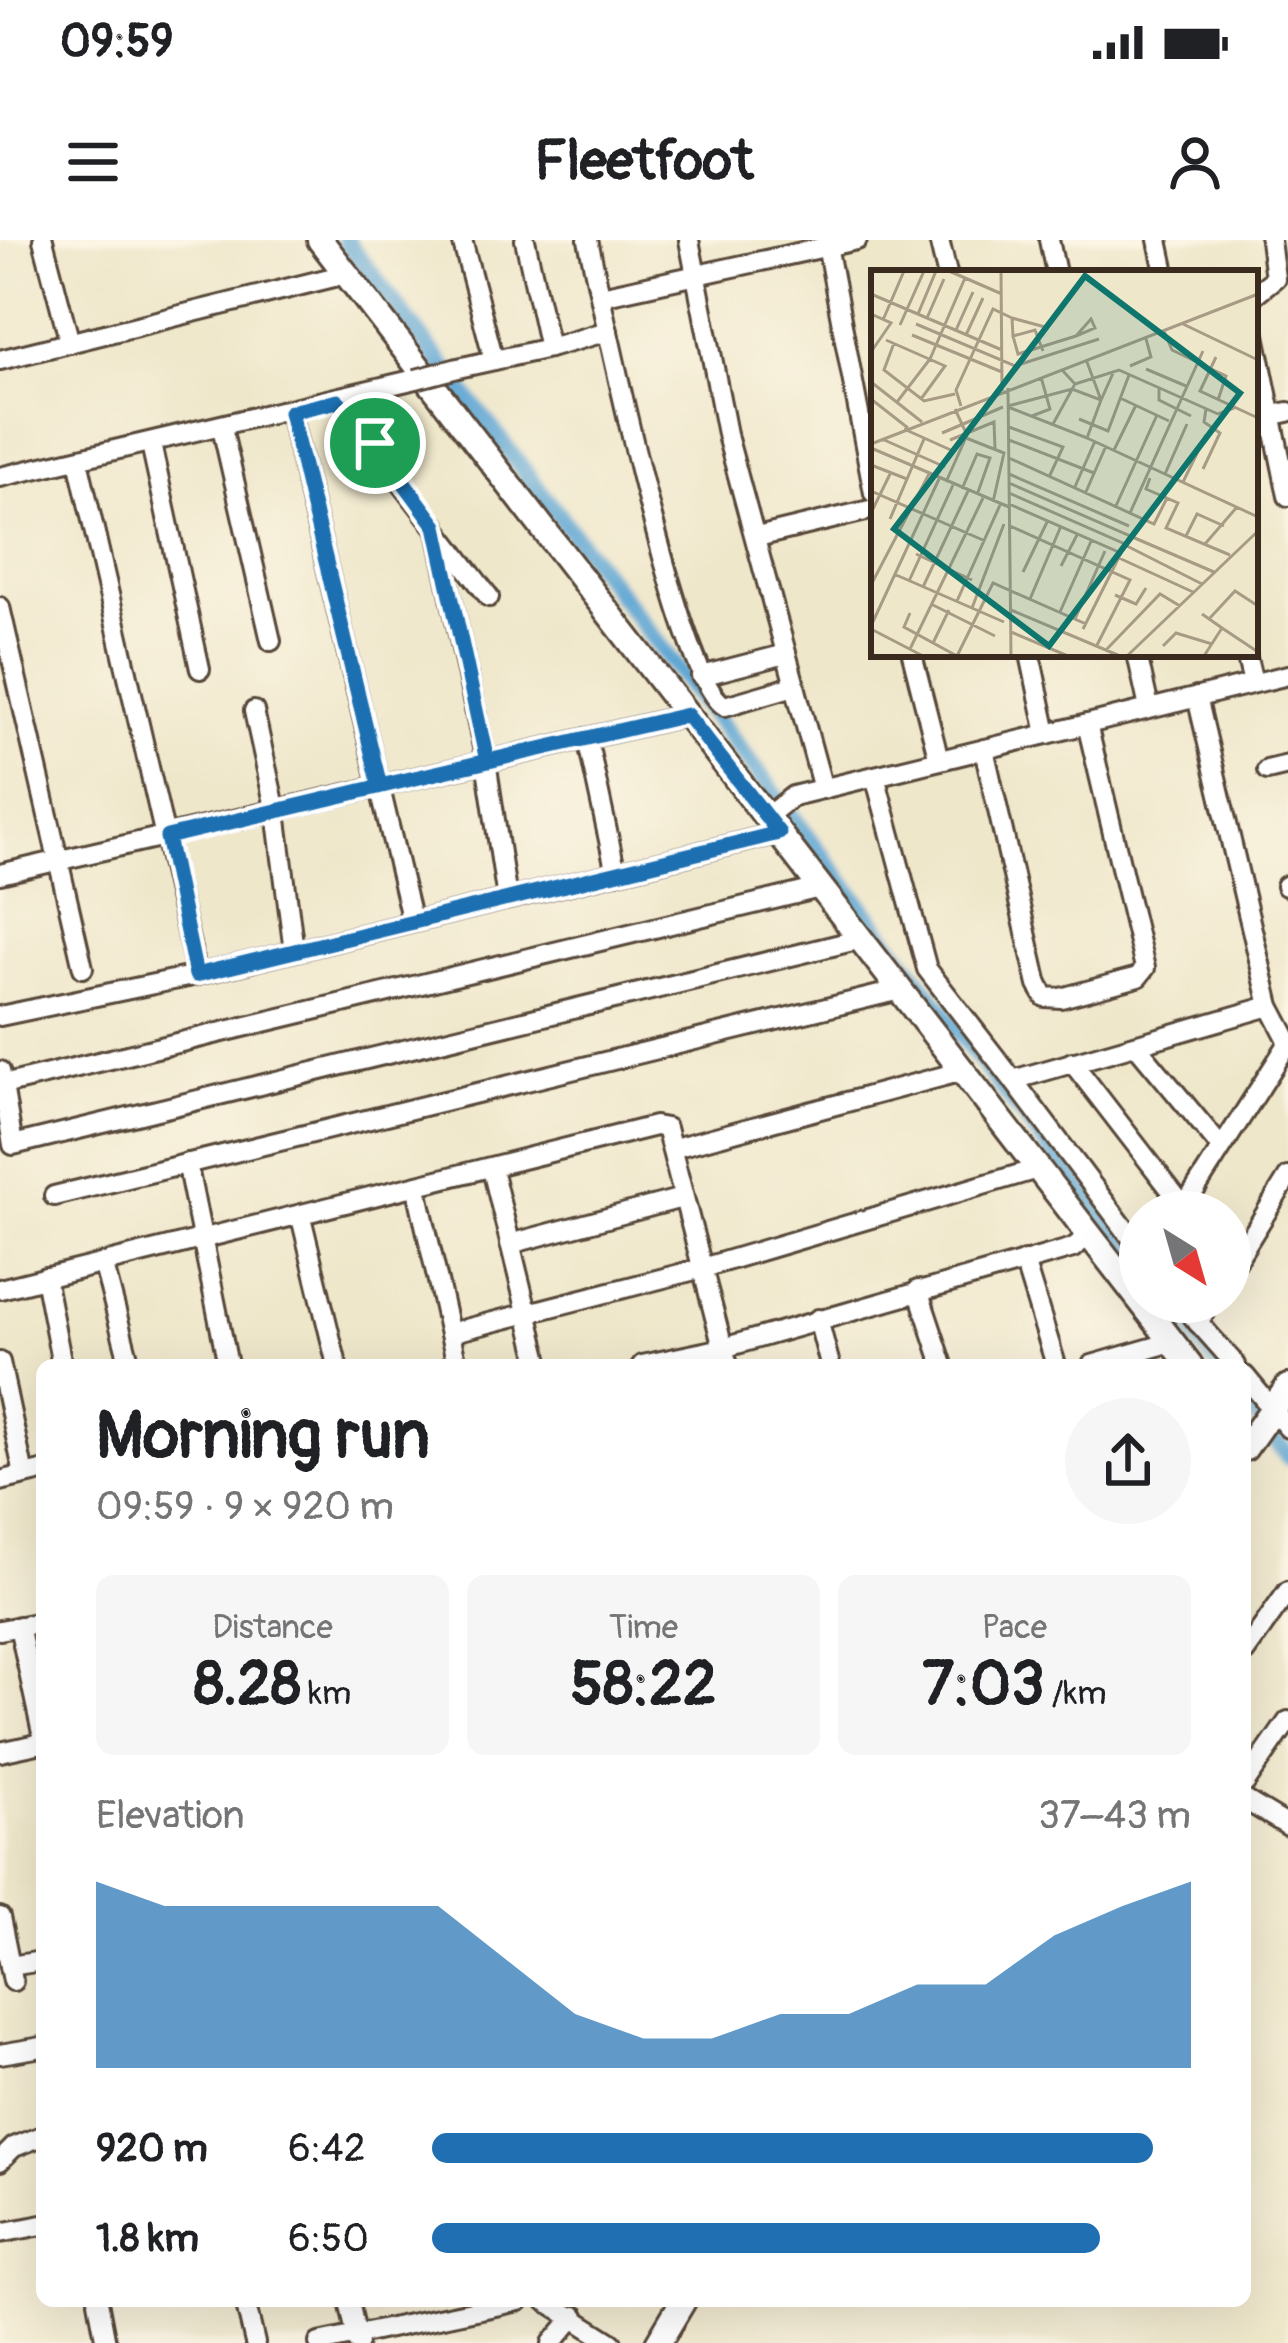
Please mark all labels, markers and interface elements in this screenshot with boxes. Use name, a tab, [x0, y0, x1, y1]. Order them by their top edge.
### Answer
text: 09:59	[60, 14, 174, 70]
text: Fleetfoot	[535, 128, 753, 196]
icon: menu	[60, 129, 126, 195]
icon: person	[1162, 129, 1228, 195]
inset map	[871, 270, 1258, 657]
pin	[324, 392, 426, 494]
icon: arrive	[342, 410, 408, 476]
north arrow	[1119, 1191, 1251, 1323]
map controls	[1119, 1191, 1251, 1323]
text: Morning run	[96, 1395, 430, 1478]
button: share	[1065, 1398, 1191, 1524]
text: 09:59 · 9 × 920 m	[96, 1482, 394, 1531]
text: Distance	[212, 1607, 333, 1648]
text: Time	[609, 1607, 678, 1648]
text: Pace	[982, 1607, 1047, 1648]
text: 8.28	[194, 1648, 301, 1723]
text: 58:22	[571, 1648, 716, 1723]
text: 7:03	[922, 1648, 1045, 1723]
text: km	[301, 1673, 351, 1714]
text: /km	[1045, 1673, 1107, 1714]
text: Elevation	[96, 1791, 245, 1840]
text: 37–43 m	[1038, 1791, 1191, 1840]
text: 920 m	[96, 2124, 208, 2173]
text: 6:42	[288, 2124, 366, 2173]
text: 1.8 km	[96, 2214, 199, 2263]
text: 6:50	[288, 2214, 369, 2263]

